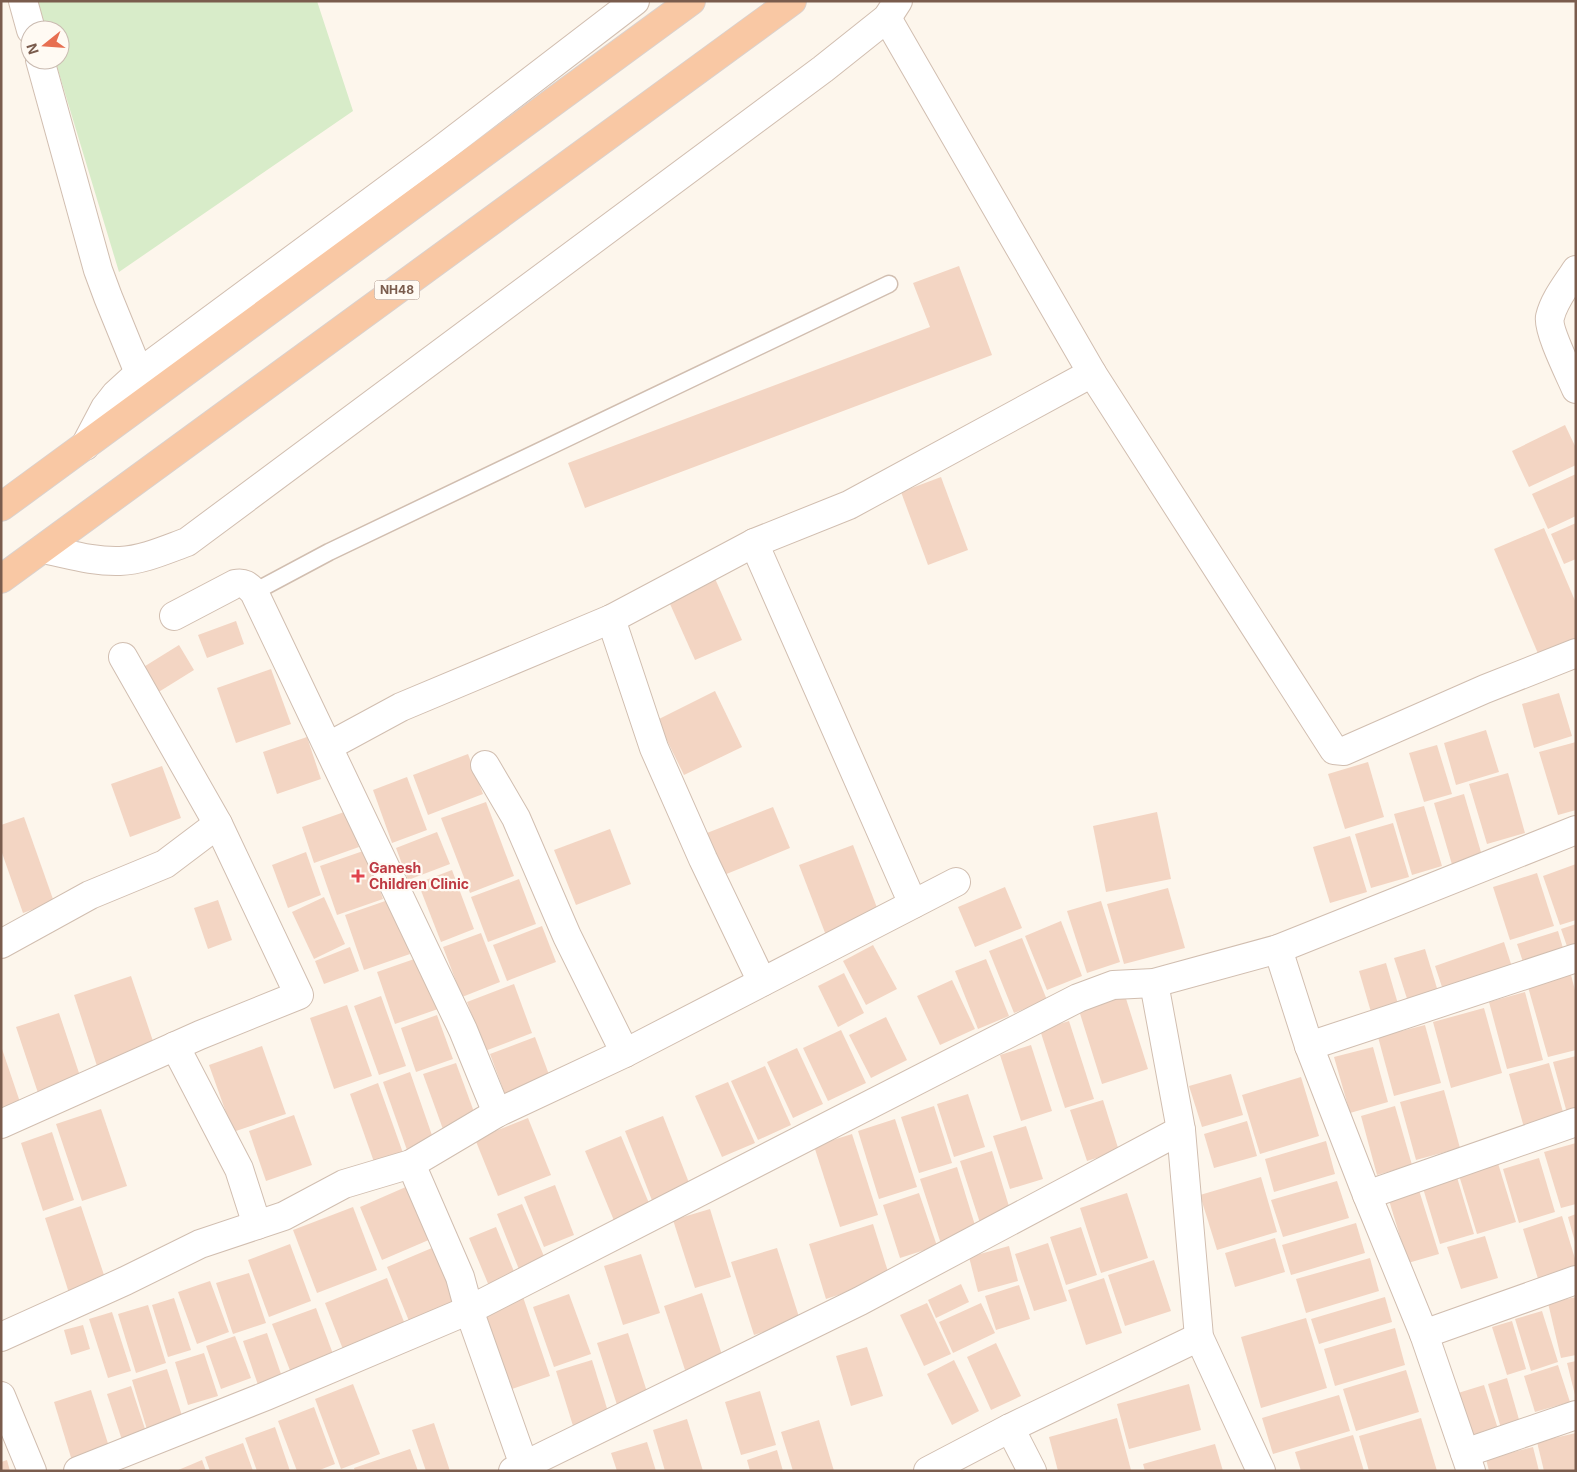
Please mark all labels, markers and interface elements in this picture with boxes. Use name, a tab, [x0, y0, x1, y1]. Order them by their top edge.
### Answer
north arrow	[20, 20, 70, 70]
text: N	[22, 41, 42, 57]
road number: NH48	[374, 280, 420, 300]
place label: Ganesh Children Clinic	[369, 859, 469, 892]
marker: Ganesh Children Clinic	[351, 869, 365, 883]

